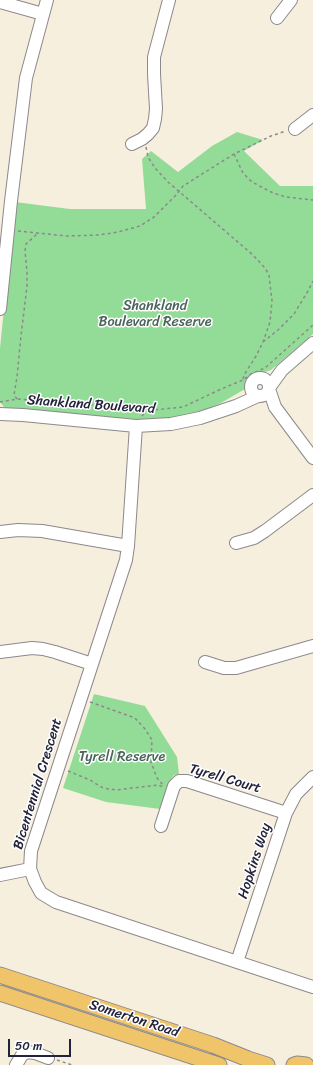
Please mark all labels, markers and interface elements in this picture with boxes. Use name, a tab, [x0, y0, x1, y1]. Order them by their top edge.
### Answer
park label: Shankland Boulevard Reserve	[99, 298, 211, 330]
street label: Shankland Boulevard	[26, 392, 156, 418]
street label: Bicentennial Crescent	[10, 716, 66, 852]
park label: Tyrell Reserve	[79, 749, 165, 765]
street label: Tyrell Court	[187, 761, 263, 797]
street label: Hopkins Way	[235, 821, 275, 901]
street label: Somerton Road	[87, 997, 181, 1041]
scale bar	[10, 1031, 73, 1057]
text: 50 m	[15, 1035, 42, 1057]

